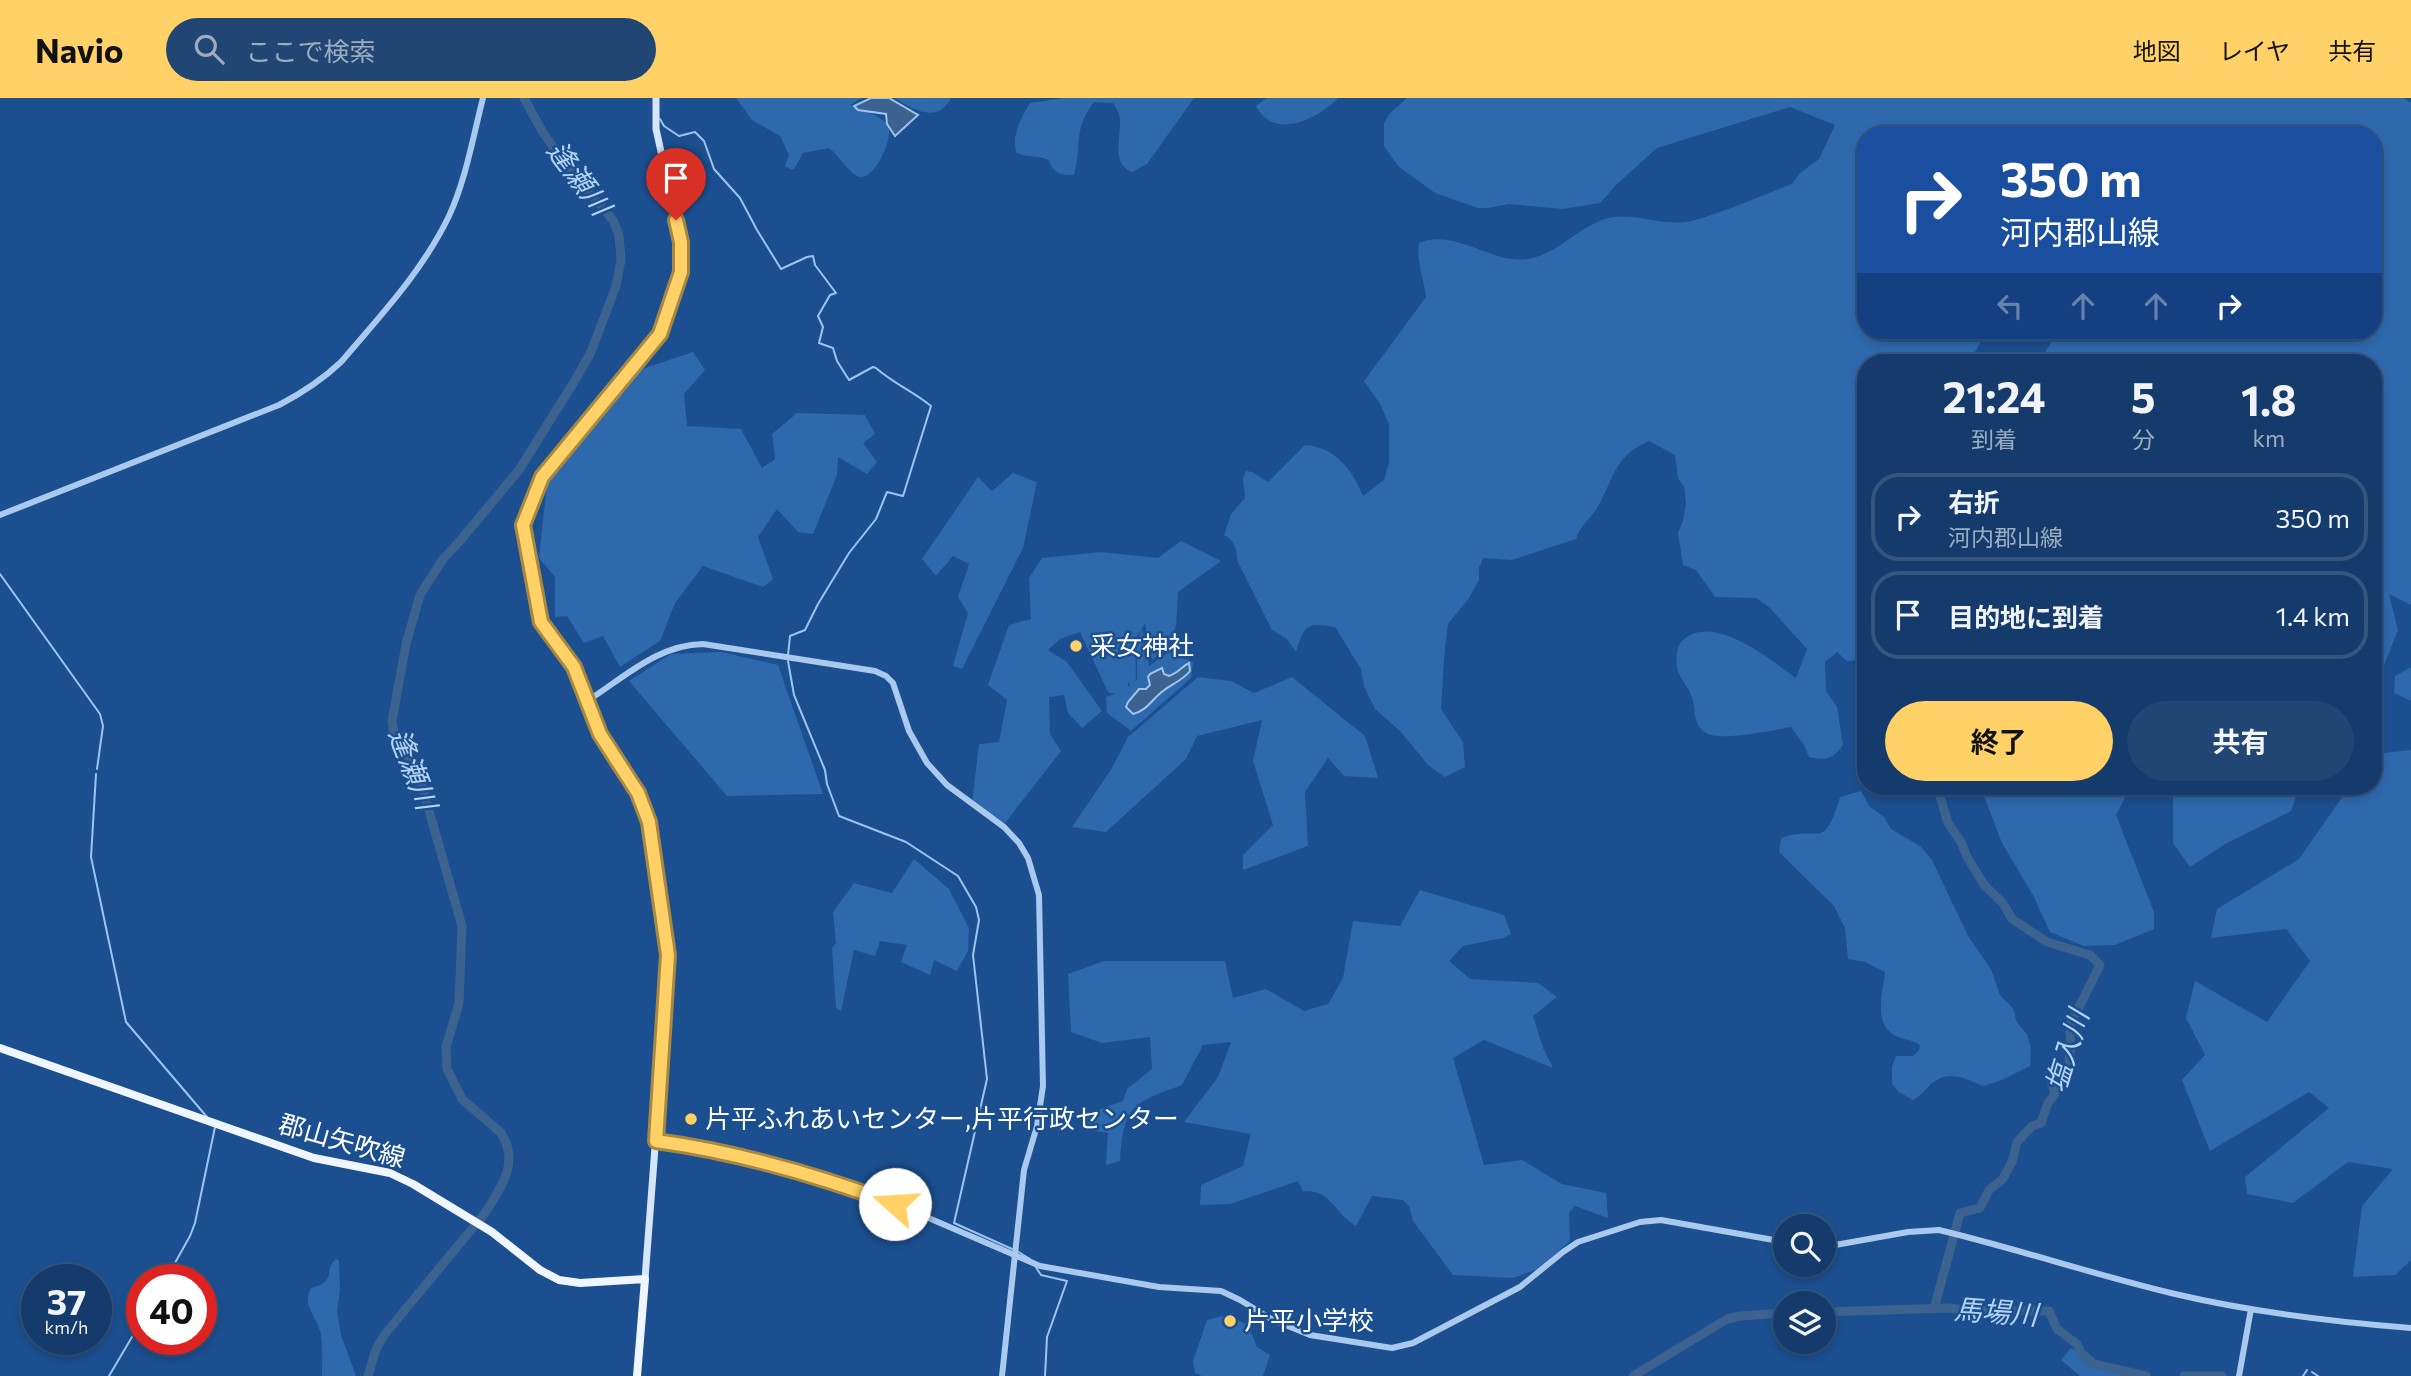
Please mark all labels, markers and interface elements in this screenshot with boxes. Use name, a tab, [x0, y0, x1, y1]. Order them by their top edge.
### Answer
search box	[166, 18, 656, 81]
text: Navio	[35, 29, 124, 70]
icon: search	[190, 30, 228, 68]
text: ここで検索	[246, 35, 376, 66]
text: 地図	[2133, 36, 2181, 65]
text: レイヤ	[2219, 36, 2290, 65]
text: 共有	[2328, 36, 2376, 65]
water label: 逢瀬川	[541, 134, 620, 224]
text: 350 m	[2000, 147, 2142, 207]
pin	[646, 148, 706, 220]
icon: right	[1885, 154, 1976, 245]
icon: arrive	[657, 159, 695, 197]
text: 河内郡山線	[2000, 211, 2160, 251]
icon: left	[1991, 287, 2029, 325]
icon: ahead	[2064, 287, 2102, 325]
icon: ahead	[2137, 287, 2175, 325]
icon: right	[2210, 287, 2248, 325]
text: 21:24	[1942, 370, 2046, 422]
text: 5	[2131, 370, 2156, 422]
text: 1.8	[2241, 373, 2297, 425]
text: km	[2253, 424, 2285, 452]
text: 到着	[1971, 425, 2017, 453]
text: 分	[2132, 425, 2155, 453]
text: 右折	[1948, 486, 2000, 517]
icon: right	[1889, 498, 1927, 536]
text: 350 m	[2276, 502, 2350, 533]
text: 河内郡山線	[1948, 523, 2063, 551]
icon: arrive	[1889, 596, 1927, 634]
text: 1.4 km	[2276, 600, 2350, 631]
text: 目的地に到着	[1948, 601, 2104, 632]
place label: 采女神社	[1090, 629, 1194, 660]
marker: 采女神社	[1068, 638, 1084, 654]
button: 終了	[1885, 701, 2113, 781]
button: 共有	[2127, 701, 2354, 781]
water label: 逢瀬川	[383, 723, 446, 817]
water label: 塩入川	[2038, 1003, 2095, 1096]
place label: 片平ふれあいセンター,片平行政センター	[705, 1102, 1179, 1133]
street label: 郡山矢吹線	[276, 1107, 409, 1172]
marker: 片平ふれあいセンター,片平行政センター	[683, 1111, 699, 1127]
position arrow	[858, 1167, 932, 1241]
map controls	[1773, 1214, 1836, 1354]
button: search	[1773, 1214, 1836, 1277]
speed limit sign: 40	[126, 1264, 217, 1355]
text: 37	[47, 1279, 86, 1322]
button: layers	[1773, 1291, 1836, 1354]
water label: 馬場川	[1953, 1291, 2042, 1331]
place label: 片平小学校	[1244, 1304, 1374, 1335]
marker: 片平小学校	[1222, 1313, 1238, 1329]
text: km/h	[45, 1316, 88, 1338]

